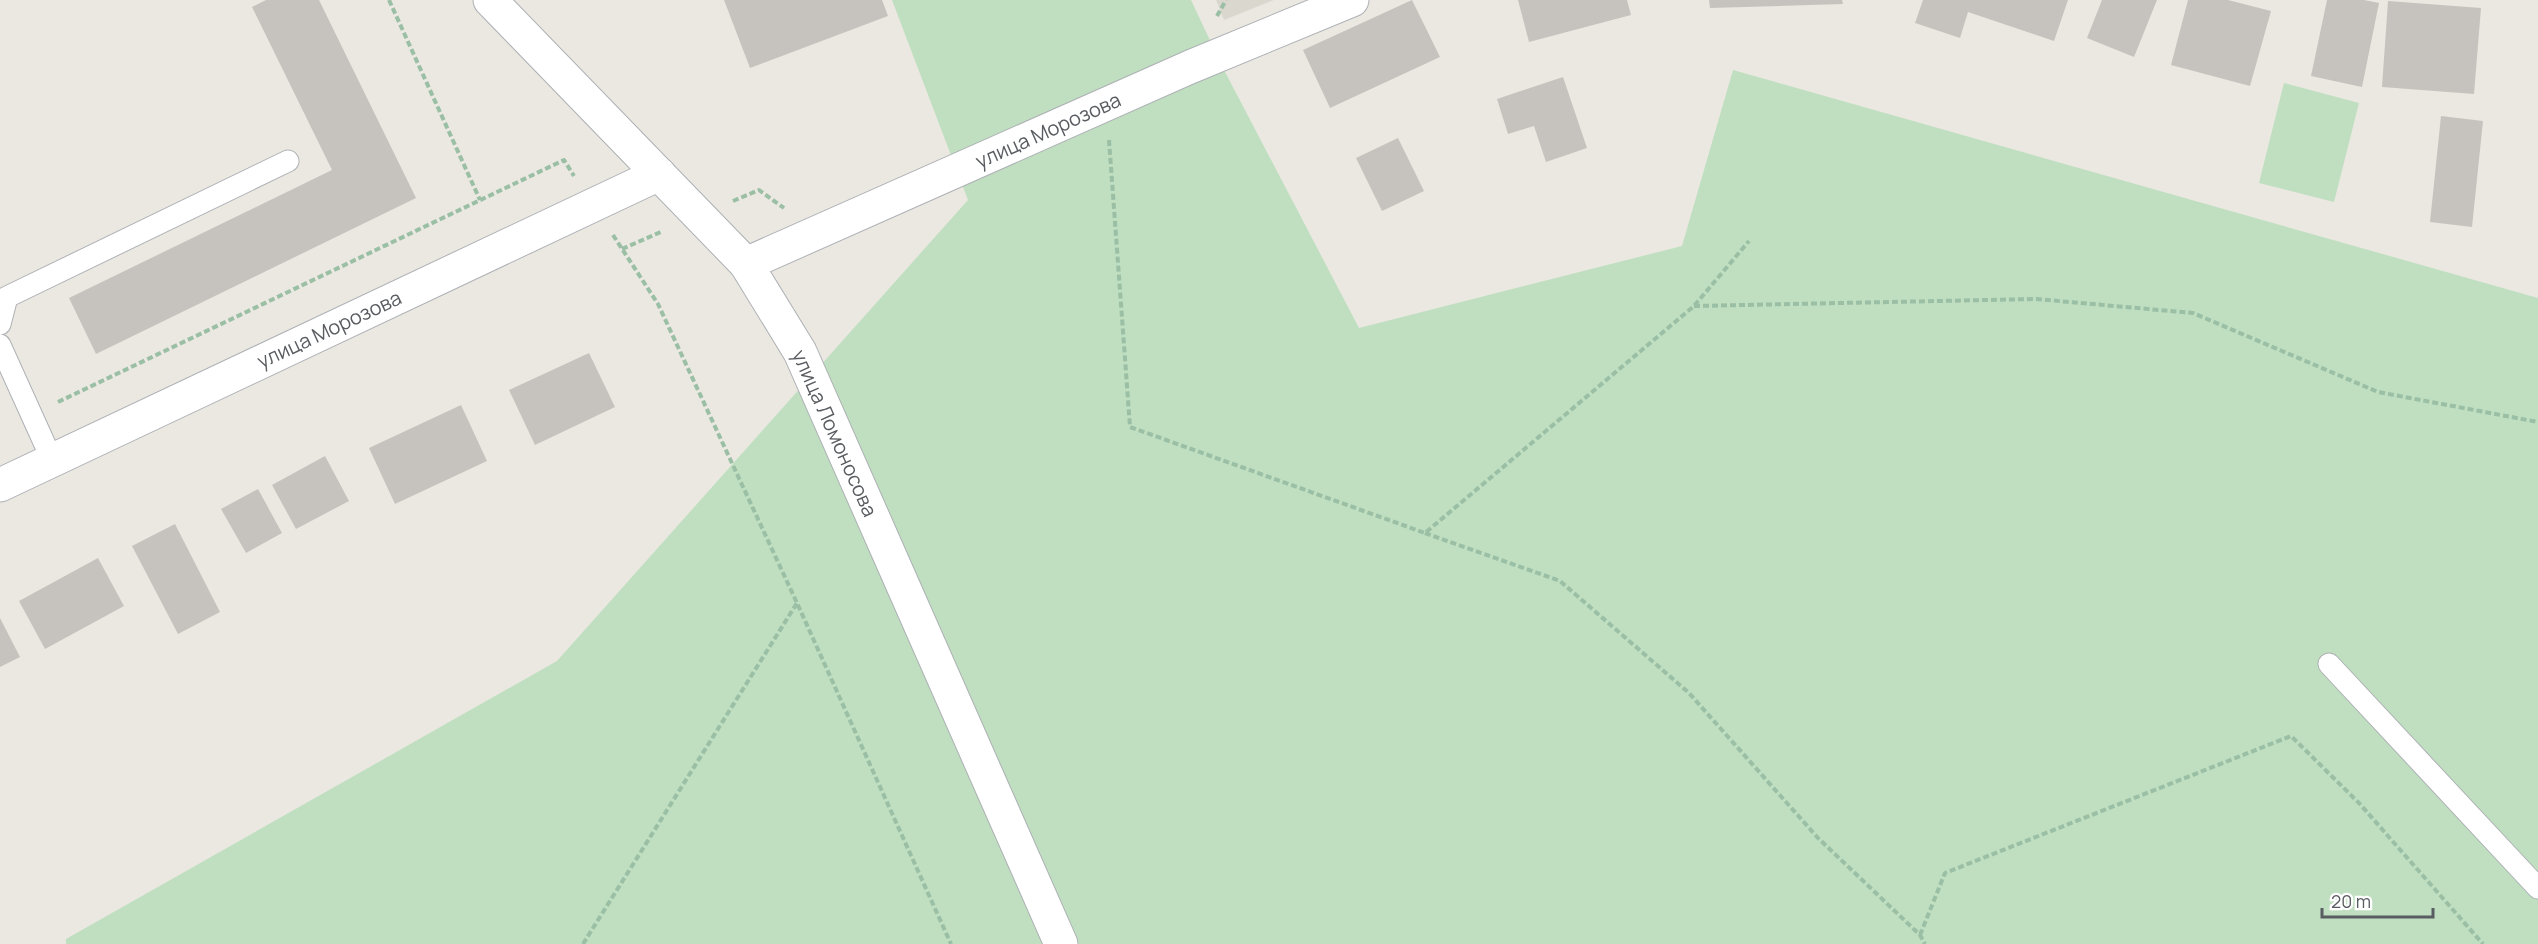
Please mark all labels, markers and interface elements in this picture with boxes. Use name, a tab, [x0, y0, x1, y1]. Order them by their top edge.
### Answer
street label: улица Морозова	[971, 86, 1125, 174]
street label: улица Морозова	[252, 284, 406, 374]
street label: улица Ломоносова	[786, 345, 884, 521]
scale bar	[2322, 881, 2433, 919]
text: 20 m	[2331, 889, 2371, 913]

